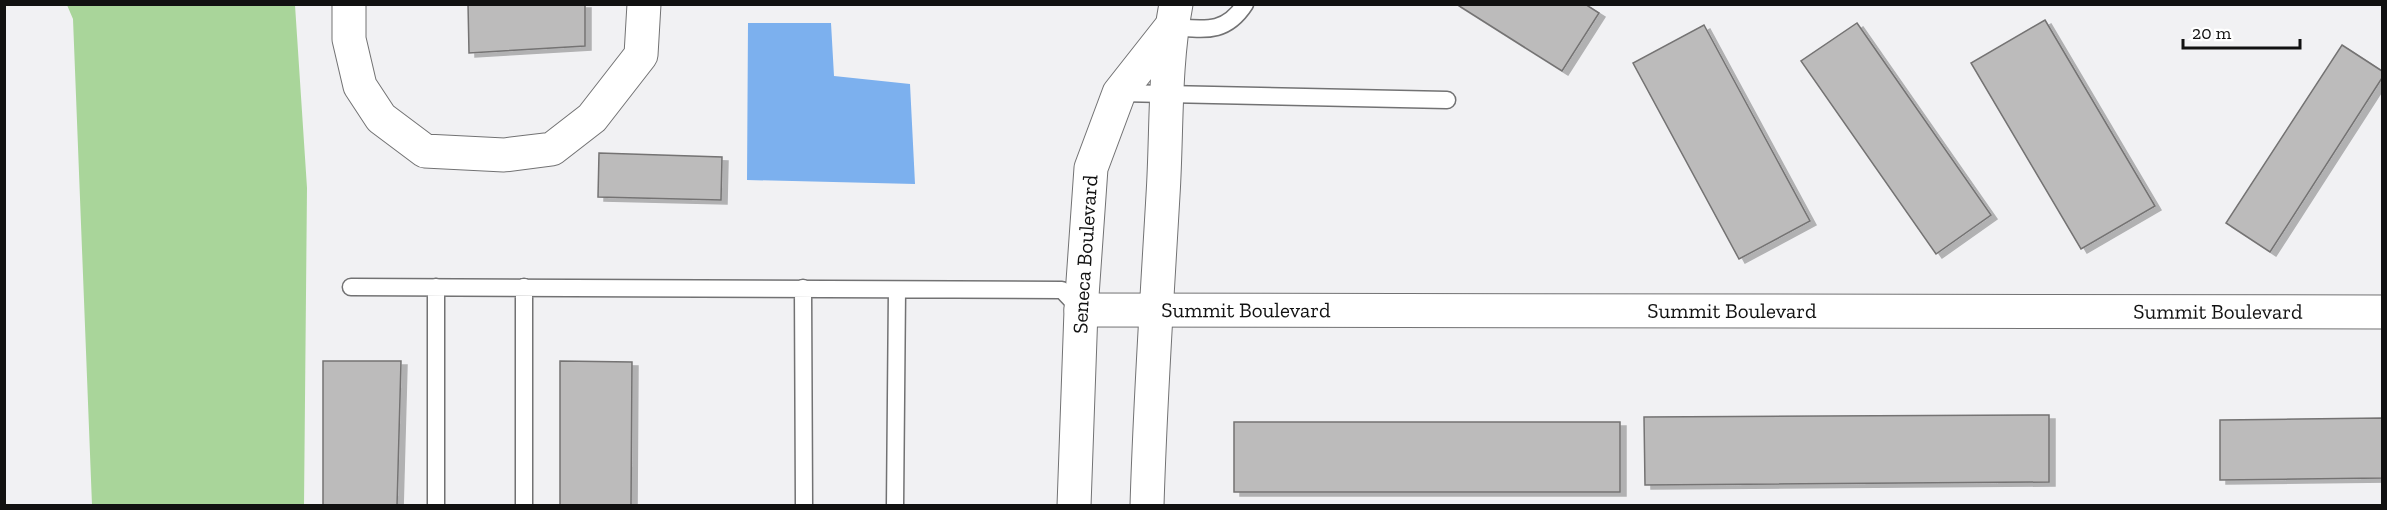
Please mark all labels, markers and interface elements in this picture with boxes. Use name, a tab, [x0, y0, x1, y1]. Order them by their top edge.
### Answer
scale bar	[2183, 12, 2300, 50]
text: 20 m	[2192, 22, 2232, 44]
street label: Seneca Boulevard	[1067, 173, 1103, 334]
street label: Summit Boulevard	[1161, 297, 1331, 322]
street label: Summit Boulevard	[1647, 298, 1817, 323]
street label: Summit Boulevard	[2133, 299, 2303, 324]

